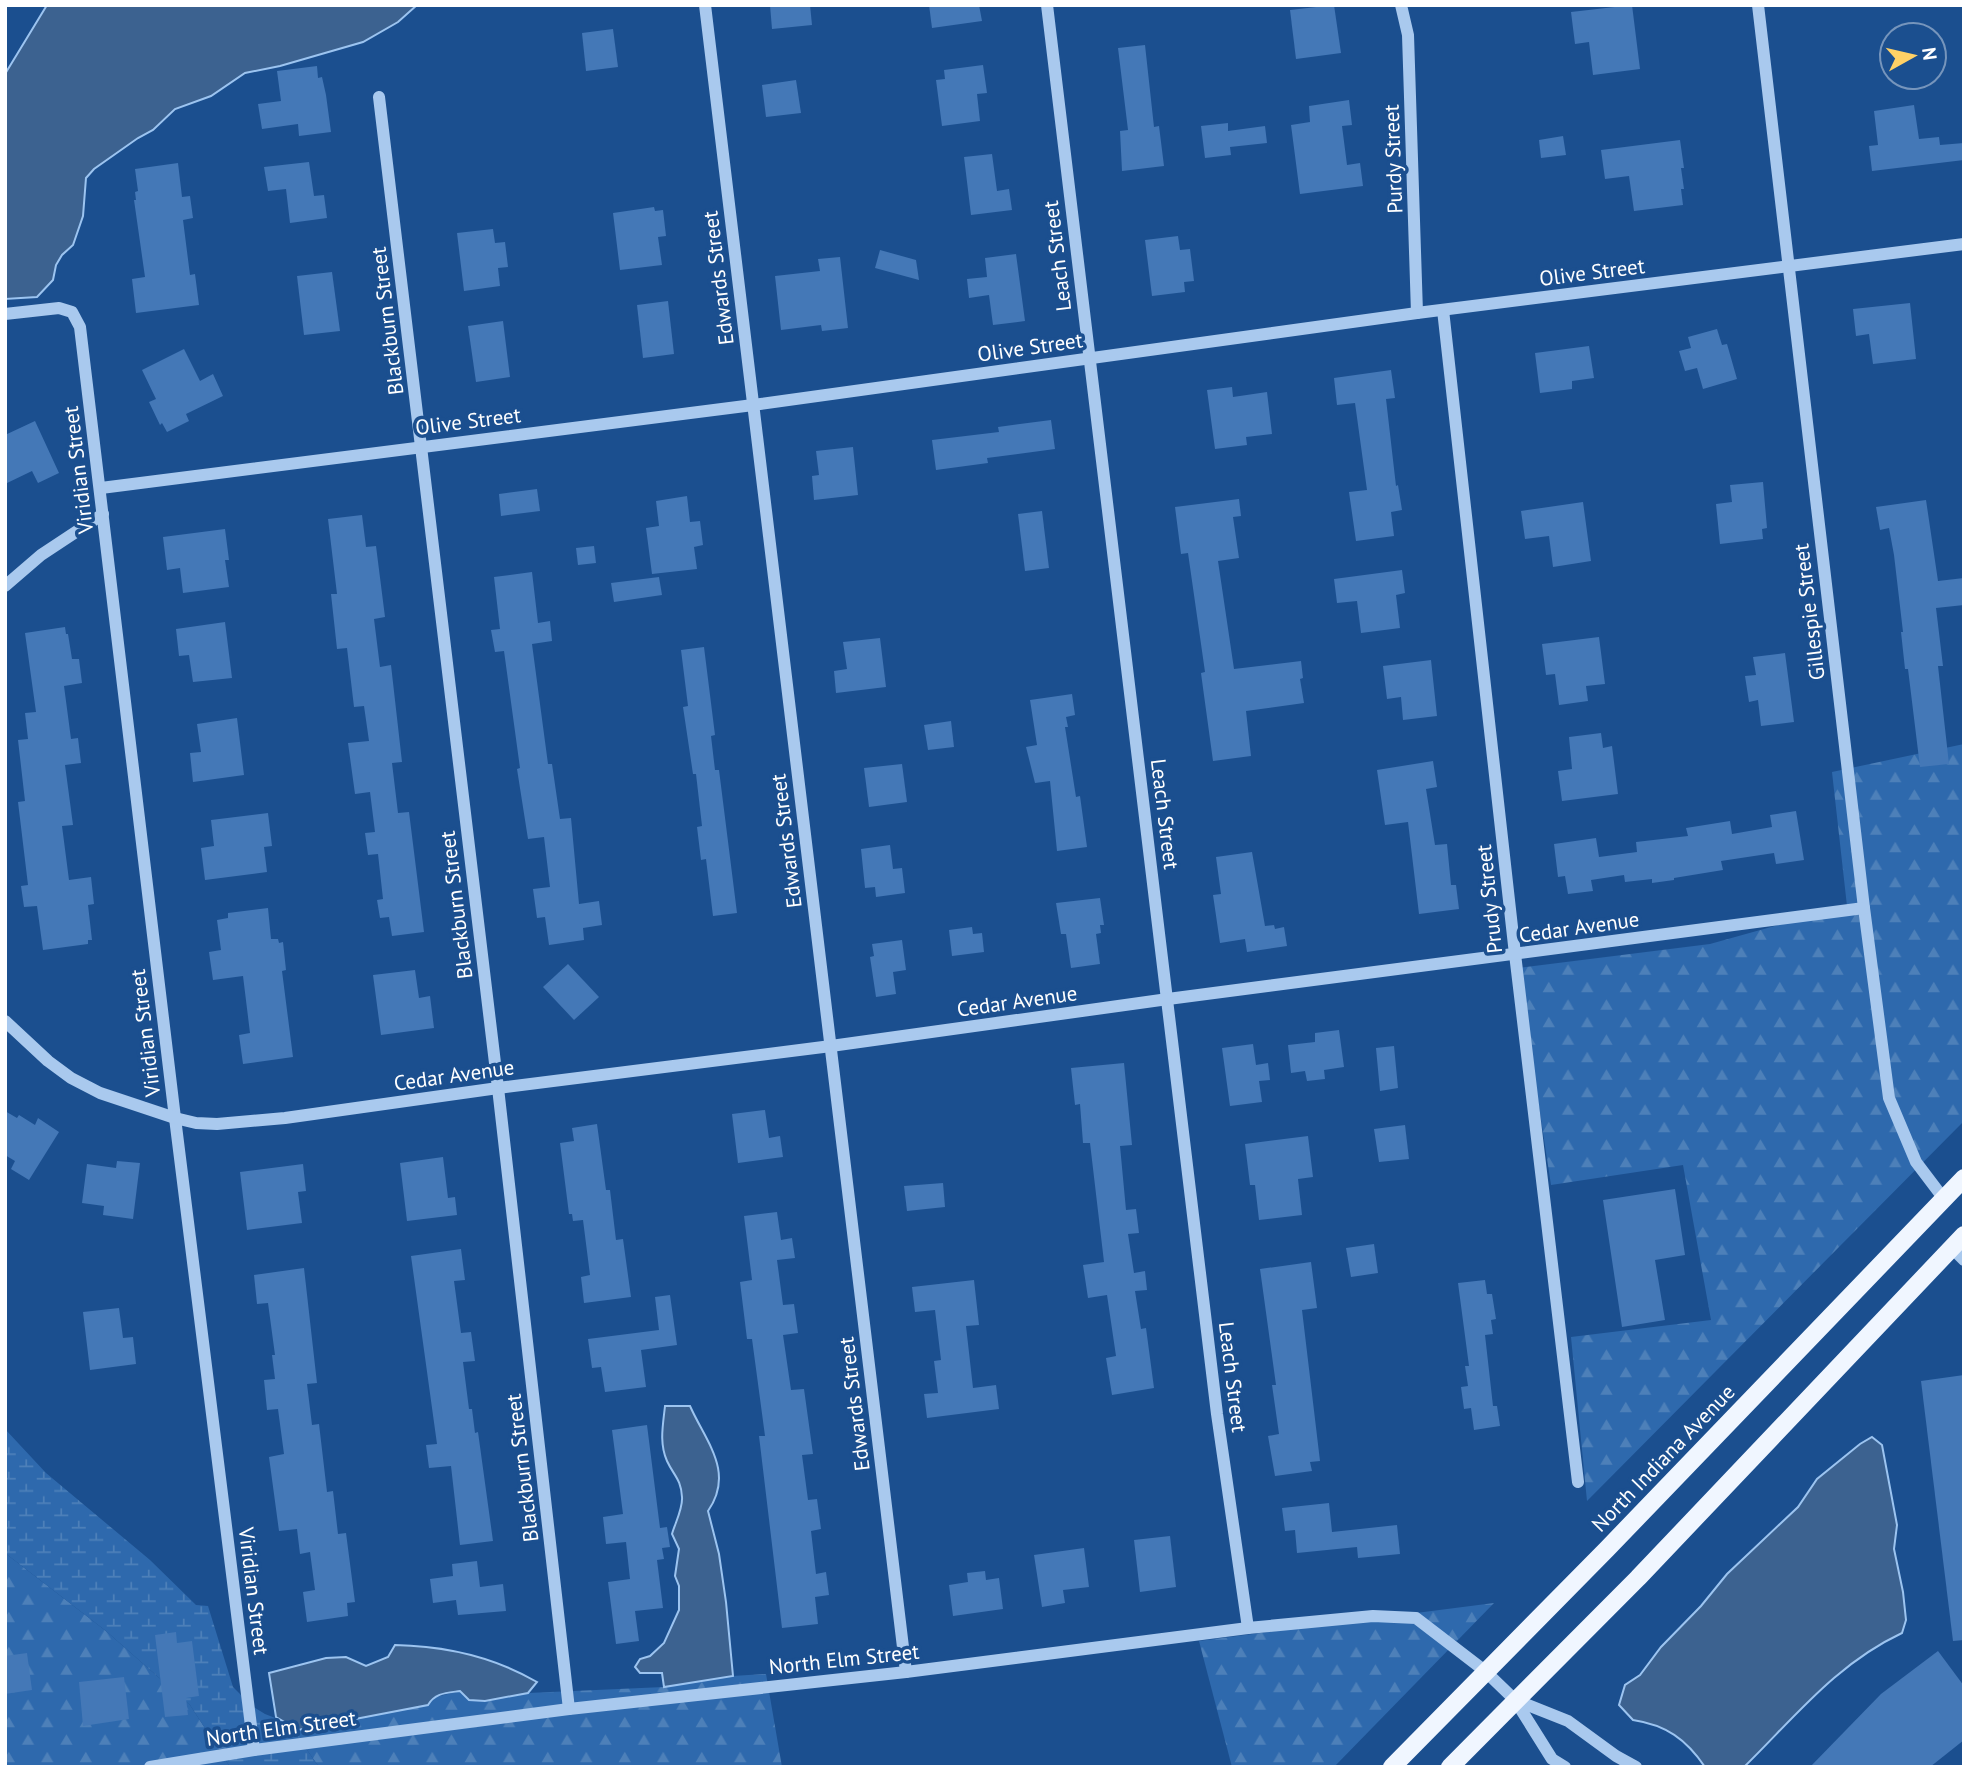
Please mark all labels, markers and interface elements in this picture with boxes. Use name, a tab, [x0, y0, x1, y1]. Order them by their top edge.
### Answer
north arrow	[1878, 21, 1948, 91]
text: N	[1917, 46, 1943, 61]
street label: Purdy Street	[1378, 104, 1408, 214]
street label: Leach Street	[1037, 199, 1077, 313]
street label: Edwards Street	[696, 209, 740, 347]
street label: Blackburn Street	[365, 245, 409, 397]
street label: Olive Street	[1538, 252, 1646, 292]
street label: Olive Street	[976, 326, 1084, 368]
street label: Olive Street	[414, 401, 522, 441]
street label: Viridian Street	[57, 405, 99, 536]
street label: Gillespie Street	[1787, 542, 1831, 682]
street label: Leach Street	[1145, 757, 1185, 871]
street label: Edwards Street	[764, 772, 808, 910]
street label: Blackburn Street	[434, 829, 478, 981]
street label: Prudy Street	[1470, 843, 1508, 955]
street label: Cedar Avenue	[1517, 905, 1641, 949]
street label: Viridian Street	[124, 968, 166, 1099]
street label: Cedar Avenue	[955, 979, 1079, 1023]
street label: Cedar Avenue	[392, 1053, 516, 1097]
street label: Leach Street	[1213, 1320, 1253, 1434]
street label: Edwards Street	[832, 1335, 876, 1473]
street label: North Indiana Avenue	[1586, 1379, 1740, 1537]
street label: Blackburn Street	[500, 1392, 544, 1544]
street label: Viridian Street	[233, 1525, 275, 1656]
street label: North Elm Street	[767, 1638, 921, 1680]
street label: North Elm Street	[204, 1704, 358, 1752]

